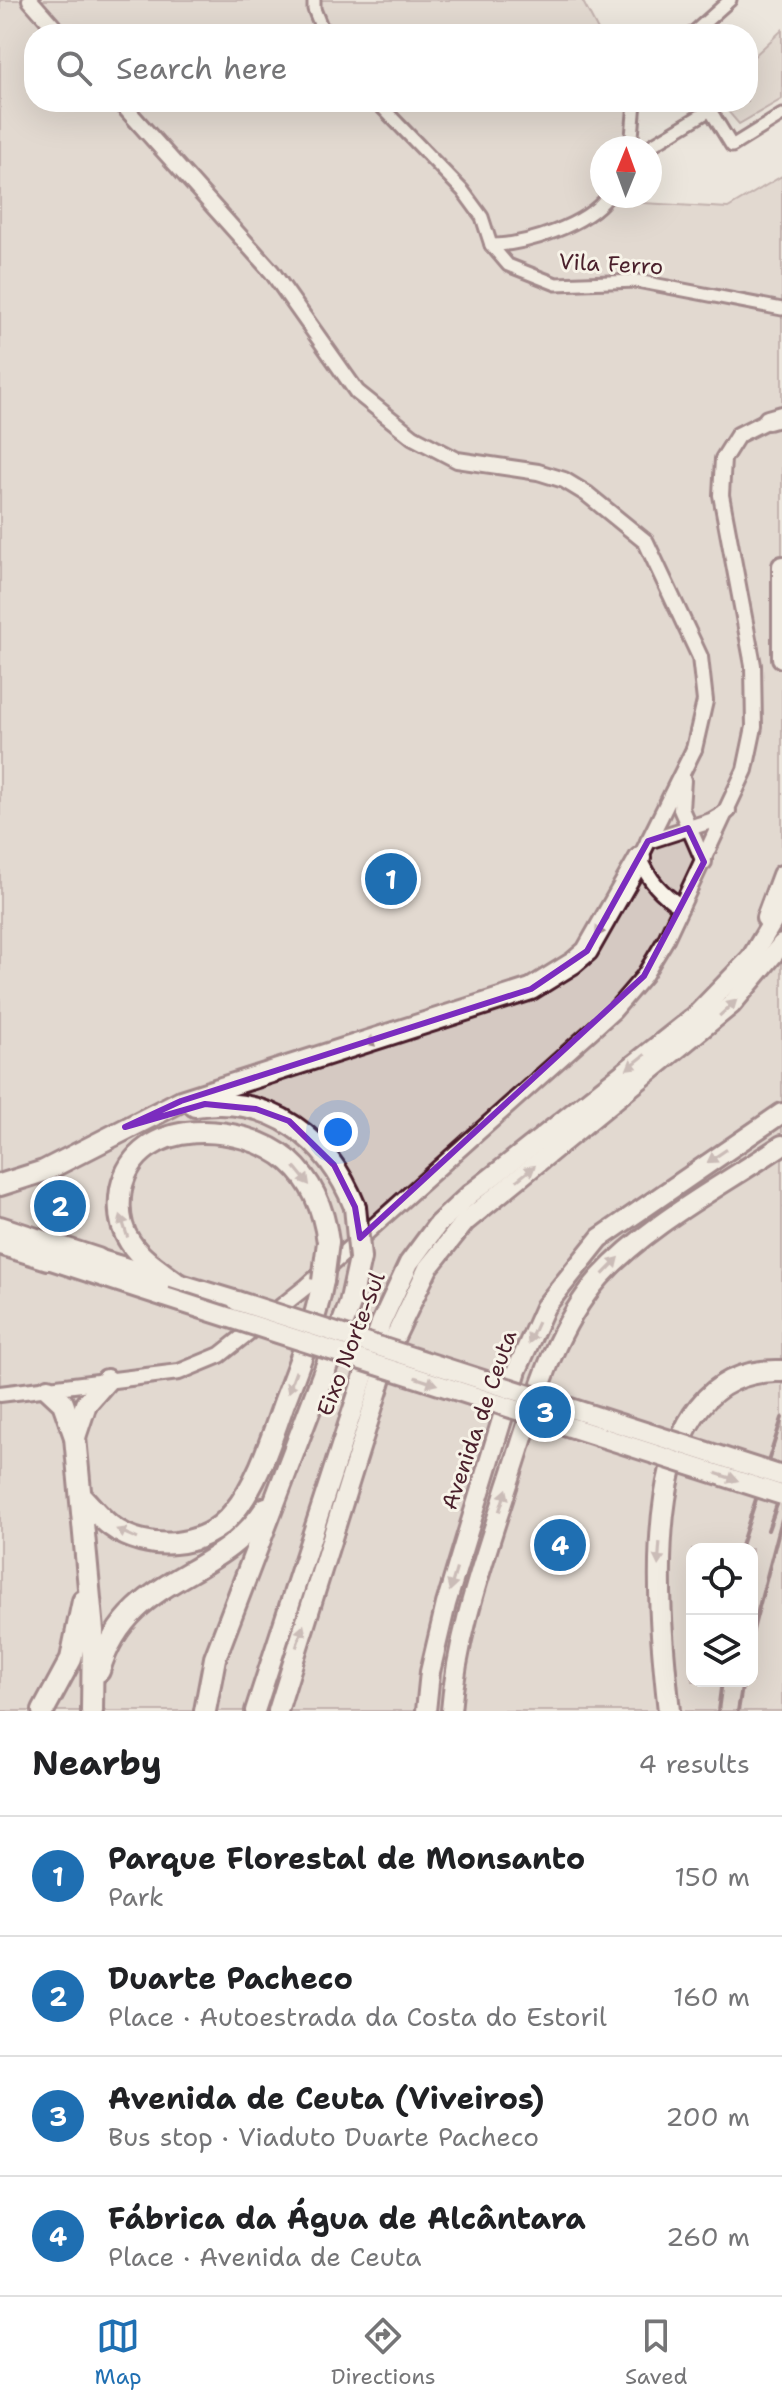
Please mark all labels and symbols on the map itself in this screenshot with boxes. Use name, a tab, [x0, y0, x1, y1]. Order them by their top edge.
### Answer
north arrow	[590, 136, 662, 208]
street label: Vila Ferro	[558, 247, 664, 281]
pin: 1	[365, 849, 417, 909]
one-way arrow	[595, 916, 610, 937]
one-way arrow	[718, 1000, 737, 1018]
one-way arrow	[363, 1035, 387, 1047]
one-way arrow	[626, 1054, 646, 1070]
your location	[318, 1112, 358, 1152]
one-way arrow	[706, 1148, 728, 1163]
one-way arrow	[516, 1165, 536, 1182]
one-way arrow	[293, 1166, 310, 1186]
pin: 2	[34, 1176, 86, 1236]
one-way arrow	[117, 1214, 129, 1238]
one-way arrow	[601, 1257, 620, 1276]
street label: Eixo Norte-Sul	[310, 1268, 392, 1420]
one-way arrow	[527, 1322, 540, 1345]
street label: Avenida de Ceuta	[435, 1326, 523, 1514]
one-way arrow	[285, 1371, 297, 1395]
one-way arrow	[415, 1375, 439, 1387]
pin: 3	[519, 1382, 571, 1442]
one-way arrow	[715, 1472, 739, 1484]
one-way arrow	[498, 1488, 510, 1512]
pin: 4	[534, 1515, 586, 1575]
one-way arrow	[116, 1527, 139, 1541]
one-way arrow	[652, 1542, 665, 1567]
one-way arrow	[446, 1569, 459, 1593]
one-way arrow	[294, 1624, 307, 1648]

